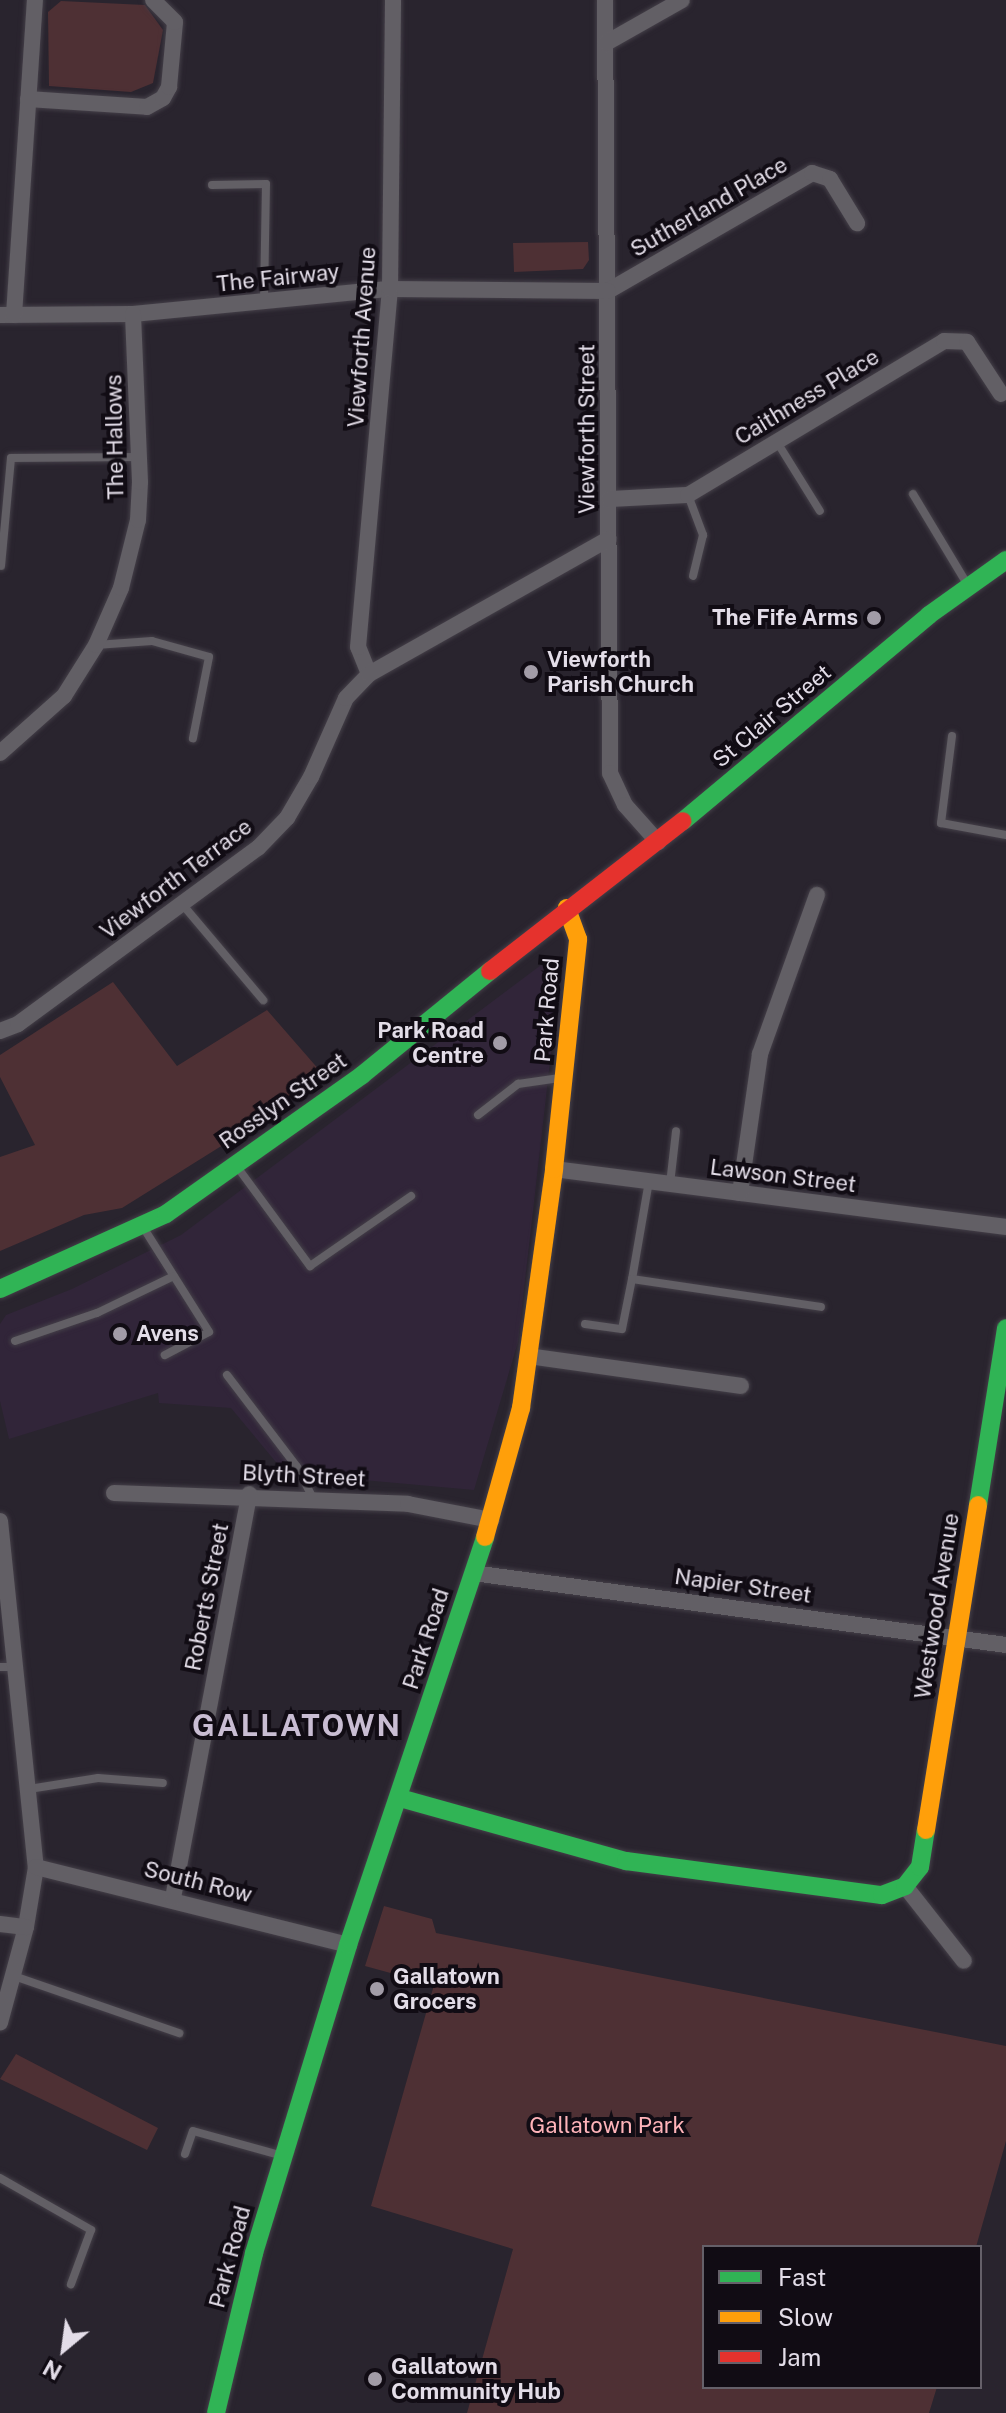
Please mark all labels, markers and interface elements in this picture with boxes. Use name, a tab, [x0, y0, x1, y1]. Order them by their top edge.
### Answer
street label: Sutherland Place	[626, 151, 792, 263]
street label: Viewforth Avenue	[343, 246, 381, 428]
street label: The Fairway	[215, 258, 341, 298]
street label: Viewforth Street	[574, 344, 600, 514]
street label: Caithness Place	[730, 344, 884, 450]
street label: The Hallows	[101, 374, 129, 500]
place label: The Fife Arms	[712, 605, 858, 631]
marker: The Fife Arms	[865, 609, 883, 627]
place label: Viewforth Parish Church	[547, 646, 694, 698]
street label: St Clair Street	[708, 659, 836, 773]
marker: Viewforth Parish Church	[522, 663, 540, 681]
street label: Viewforth Terrace	[95, 813, 257, 945]
street label: Park Road	[529, 957, 565, 1063]
place label: Park Road Centre	[377, 1017, 484, 1068]
marker: Park Road Centre	[491, 1034, 509, 1052]
street label: Rosslyn Street	[214, 1047, 352, 1155]
street label: Lawson Street	[708, 1154, 858, 1198]
place label: Avens	[136, 1321, 199, 1347]
marker: Avens	[111, 1325, 129, 1343]
street label: Blyth Street	[242, 1460, 366, 1492]
street label: Westwood Avenue	[909, 1511, 965, 1701]
street label: Roberts Street	[180, 1521, 234, 1673]
street label: Napier Street	[673, 1563, 813, 1609]
street label: Park Road	[397, 1585, 455, 1693]
district label: GALLATOWN	[192, 1707, 402, 1743]
street label: South Row	[141, 1856, 255, 1908]
place label: Gallatown Grocers	[393, 1963, 500, 2014]
marker: Gallatown Grocers	[368, 1980, 386, 1998]
park label: Gallatown Park	[529, 2113, 685, 2139]
street label: Park Road	[204, 2203, 256, 2311]
legend	[702, 2245, 982, 2389]
text: Fast	[778, 2263, 826, 2291]
text: Slow	[778, 2303, 833, 2331]
north arrow	[24, 2309, 104, 2389]
text: Jam	[778, 2343, 821, 2371]
place label: Gallatown Community Hub	[391, 2353, 561, 2404]
text: N	[39, 2354, 66, 2386]
marker: Gallatown Community Hub	[366, 2370, 384, 2388]

